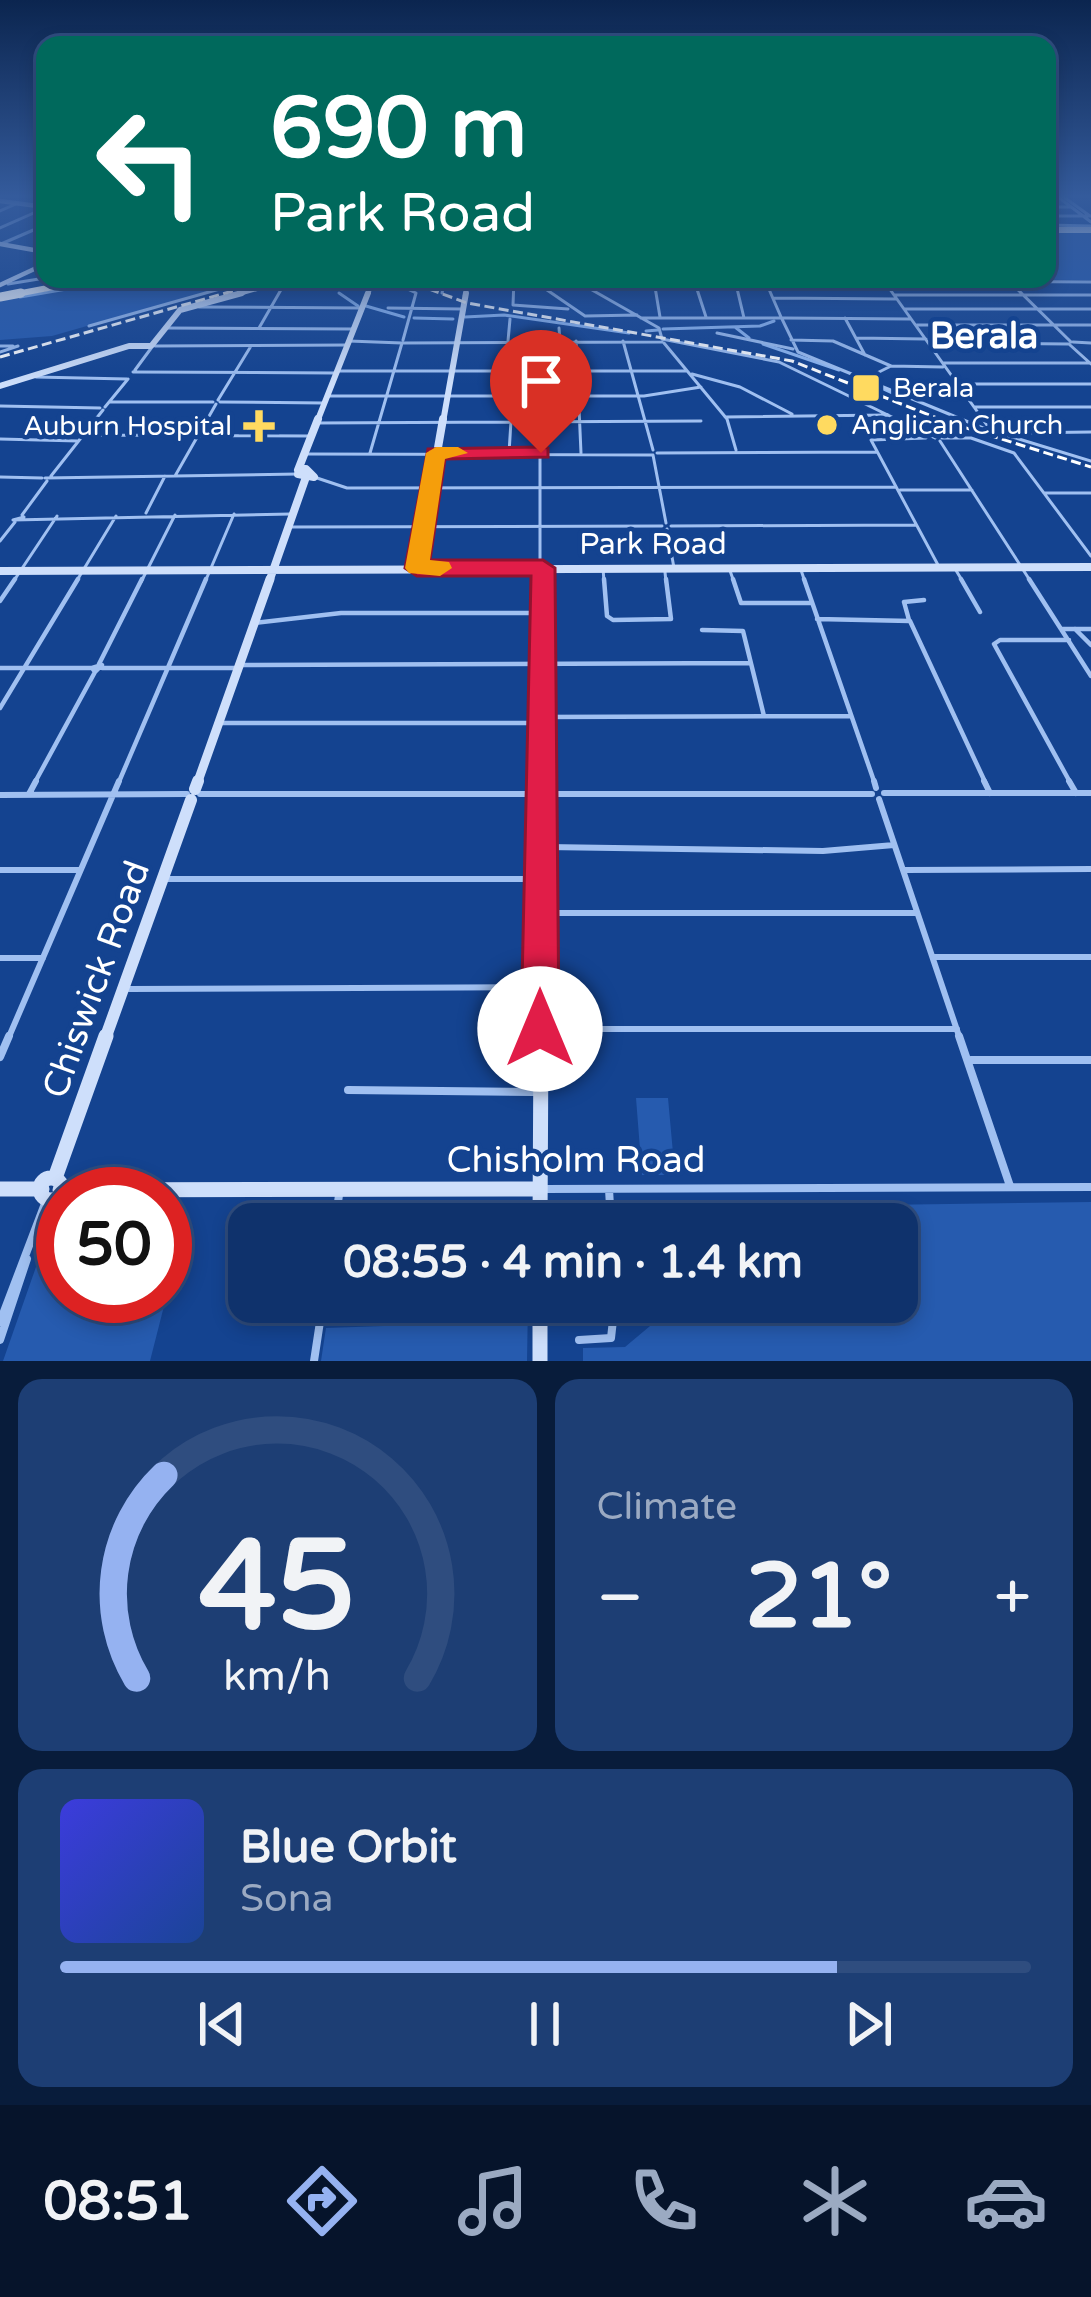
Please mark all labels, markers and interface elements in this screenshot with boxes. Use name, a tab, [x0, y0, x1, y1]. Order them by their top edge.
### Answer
text: 690 m	[270, 79, 527, 180]
icon: left	[72, 84, 228, 240]
text: Park Road	[270, 181, 535, 246]
district label: Berala	[930, 315, 1038, 358]
pin	[490, 330, 592, 453]
icon: arrive	[508, 348, 574, 414]
marker: Berala	[850, 372, 882, 404]
place label: Berala	[893, 372, 974, 405]
place label: Anglican Church	[851, 409, 1063, 442]
place label: Auburn Hospital	[23, 410, 232, 443]
marker: Auburn Hospital	[243, 410, 275, 442]
marker: Anglican Church	[814, 412, 840, 438]
street label: Park Road	[579, 526, 727, 563]
street label: Chiswick Road	[34, 855, 159, 1104]
position arrow	[477, 966, 603, 1092]
street label: Chisholm Road	[447, 1139, 705, 1182]
speed limit sign: 50	[36, 1167, 192, 1323]
text: 08:55 · 4 min · 1.4 km	[343, 1236, 803, 1290]
text: Climate	[597, 1483, 737, 1530]
text: 45	[199, 1512, 356, 1663]
text: 21°	[745, 1543, 892, 1652]
text: −	[597, 1558, 644, 1638]
text: +	[994, 1558, 1031, 1638]
text: km/h	[223, 1651, 331, 1702]
text: Blue Orbit	[240, 1821, 457, 1875]
text: Sona	[240, 1875, 333, 1922]
icon: previous	[189, 1991, 255, 2057]
icon: pause	[512, 1991, 578, 2057]
icon: next	[836, 1991, 902, 2057]
icon: directions	[280, 2159, 364, 2243]
icon: music	[451, 2159, 535, 2243]
icon: phone	[622, 2159, 706, 2243]
icon: climate	[793, 2159, 877, 2243]
icon: car	[964, 2159, 1048, 2243]
text: 08:51	[43, 2169, 193, 2234]

